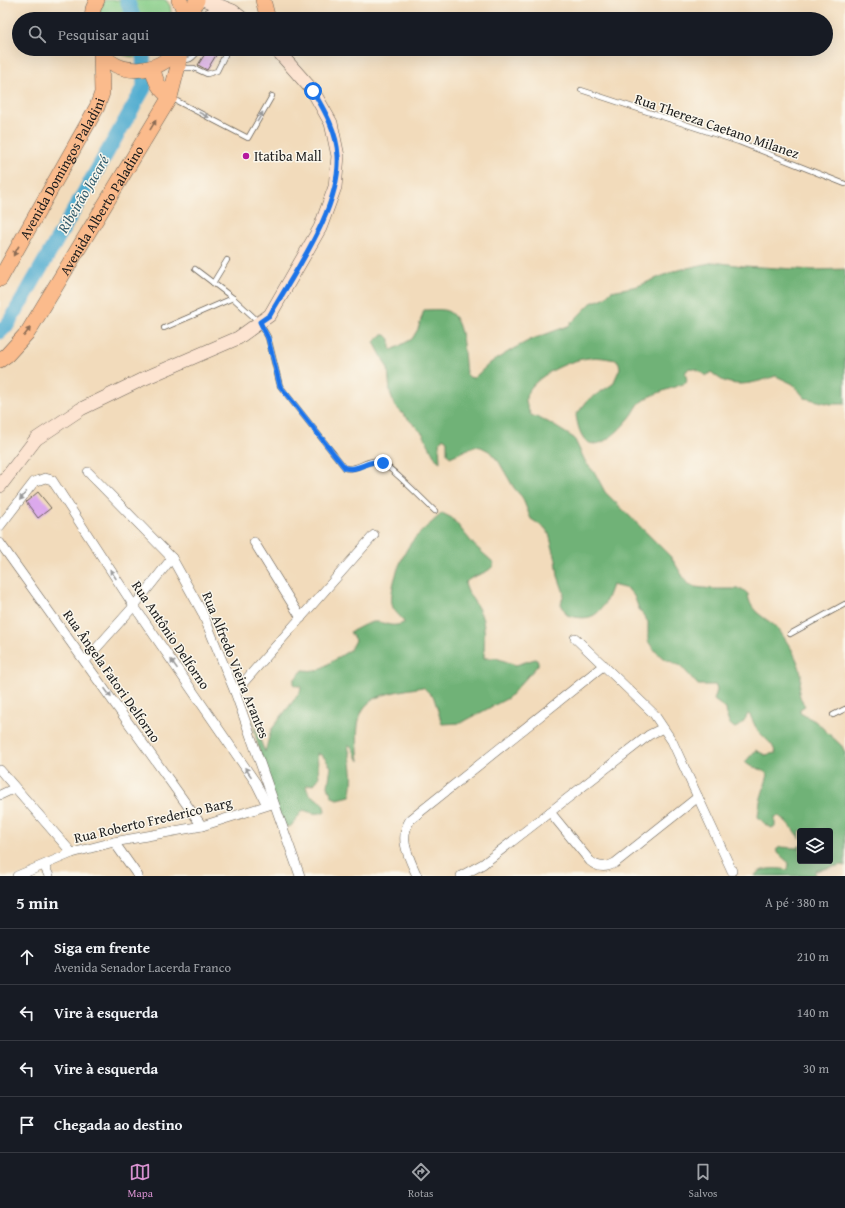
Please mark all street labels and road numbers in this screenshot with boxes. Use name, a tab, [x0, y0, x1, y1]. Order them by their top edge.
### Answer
street label: Rua Thereza Caetano Milanez	[632, 88, 802, 164]
street label: Avenida Domingos Paladini	[14, 95, 110, 243]
street label: Avenida Alberto Paladino	[55, 142, 149, 279]
street label: Rua Antônio Delforno	[127, 577, 215, 693]
street label: Rua Alfredo Vieira Arantes	[197, 589, 275, 741]
street label: Rua Ângela Fatori Delforno	[58, 606, 166, 746]
street label: Rua Roberto Frederico Barg	[72, 792, 234, 848]

